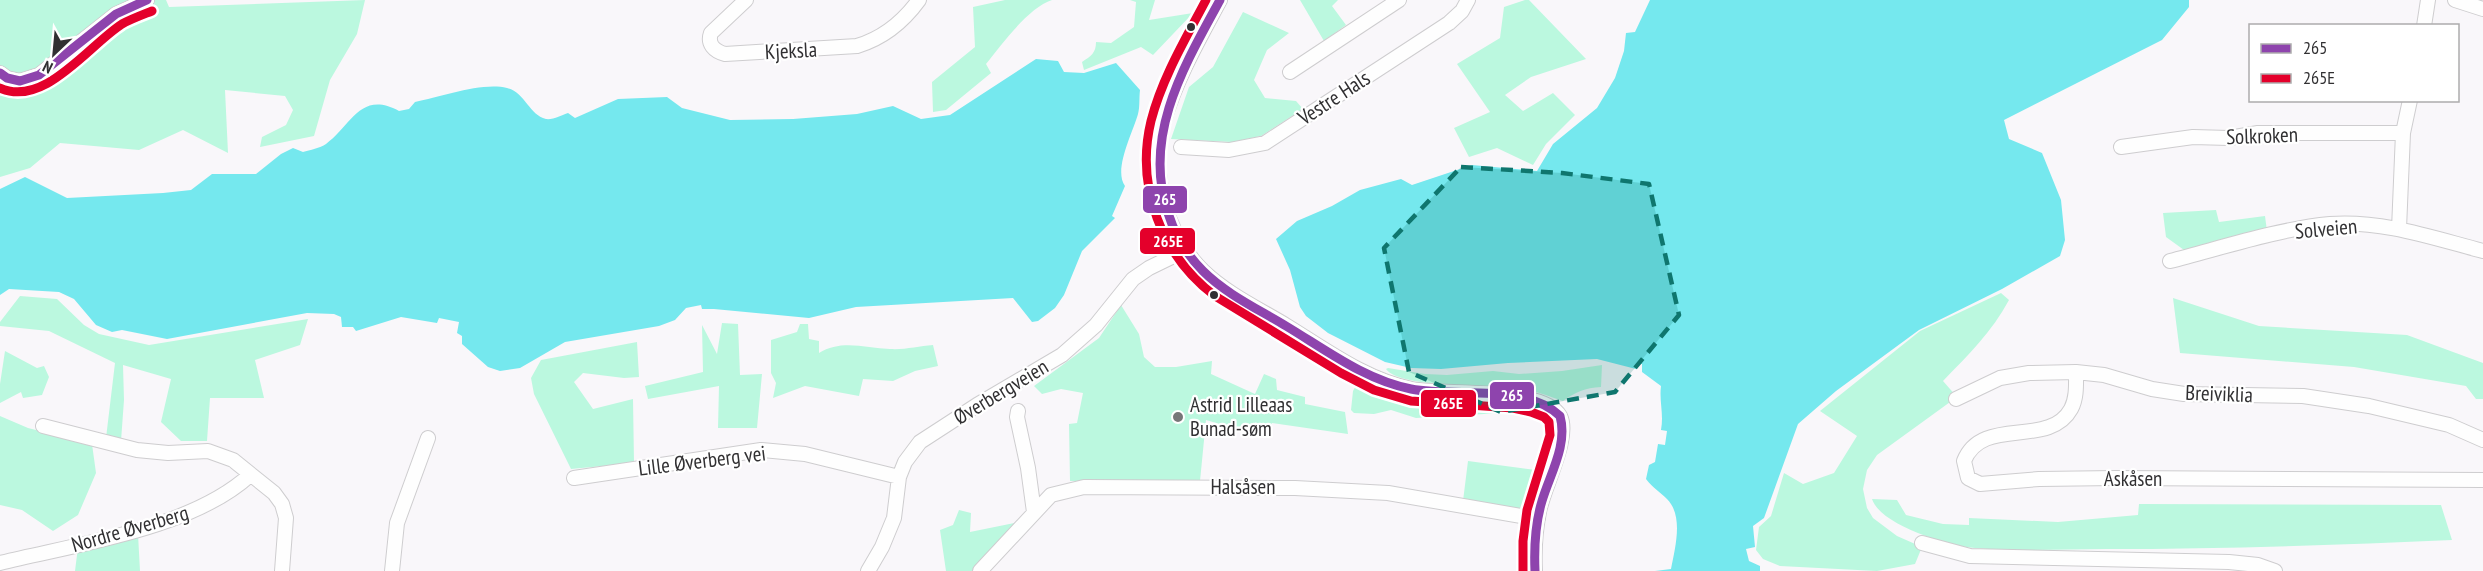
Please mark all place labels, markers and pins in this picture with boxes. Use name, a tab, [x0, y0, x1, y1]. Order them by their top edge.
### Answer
unlabelled marker	[1185, 21, 1197, 33]
unlabelled marker	[1208, 289, 1220, 301]
place label: Astrid Lilleaas Bunad-søm	[1190, 391, 1292, 442]
marker: Astrid Lilleaas Bunad-søm	[1171, 410, 1185, 424]

